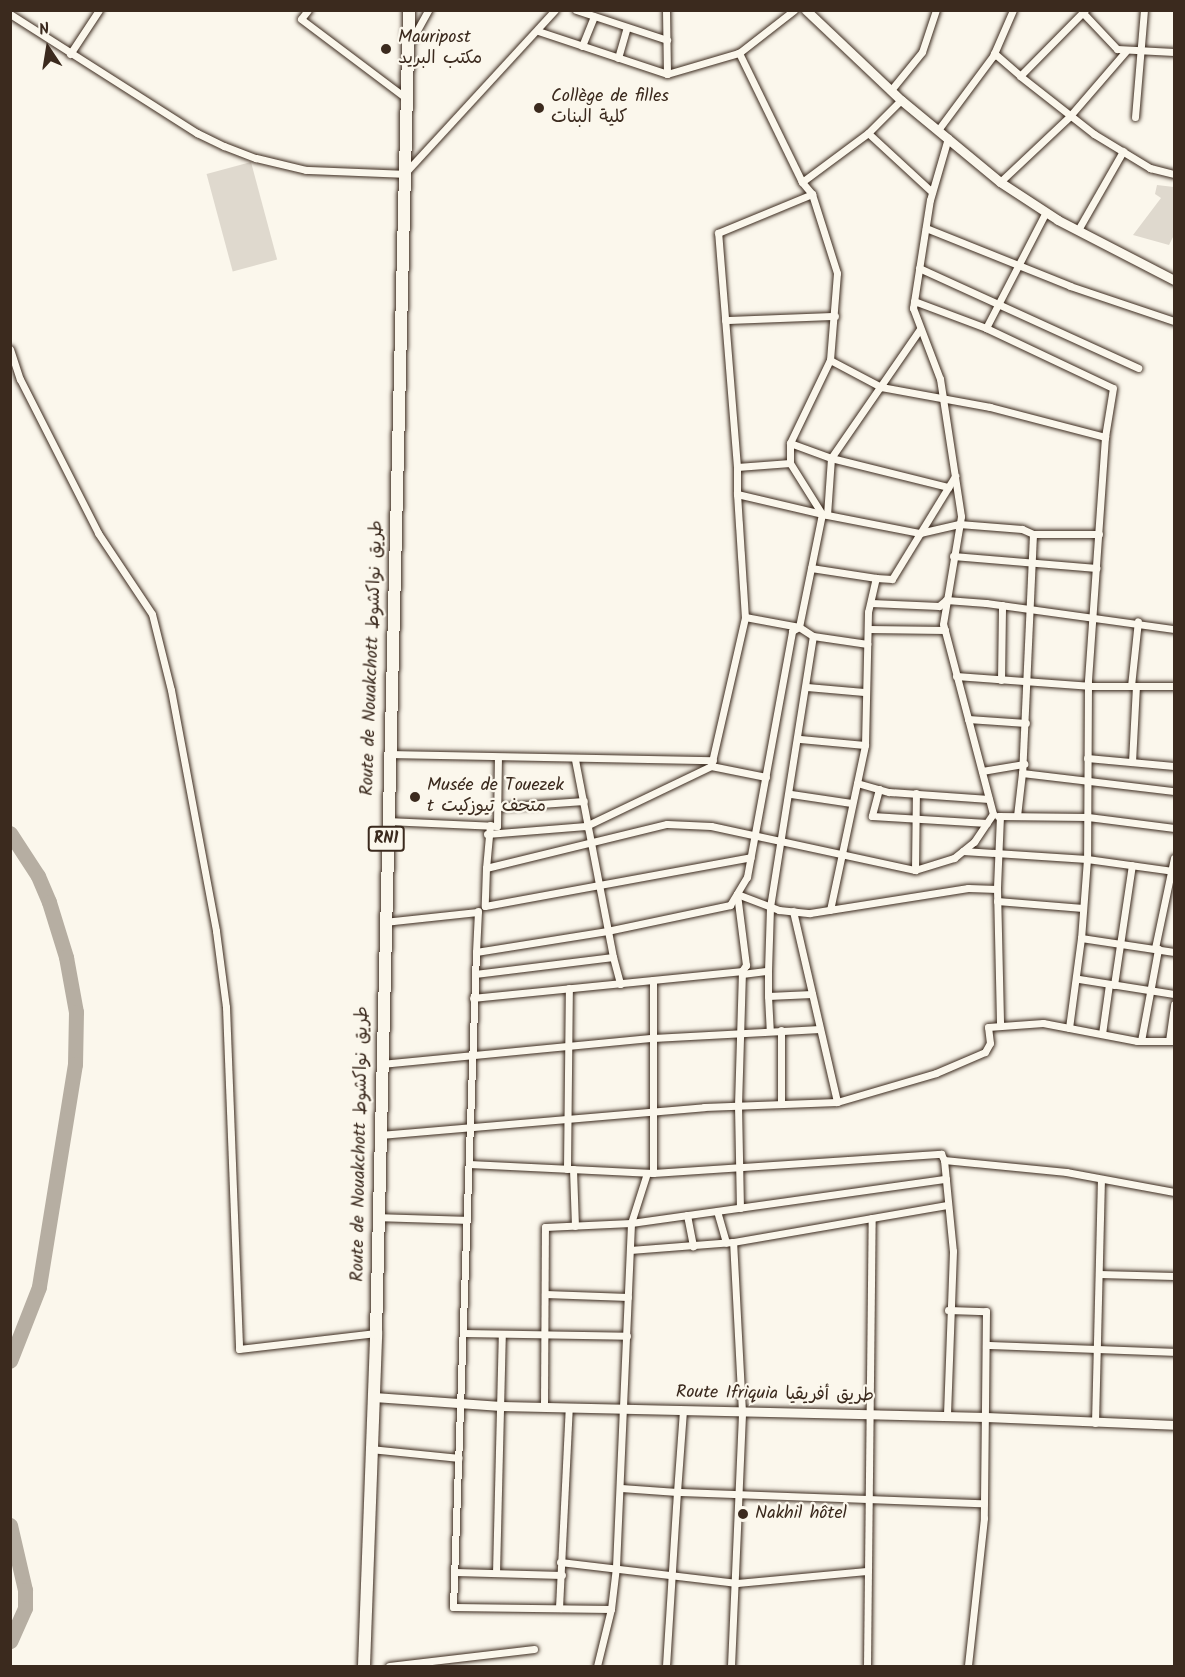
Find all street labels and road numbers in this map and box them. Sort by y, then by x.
street label: Route de Nouakchott طريق نواكشوط [357,520,389,796]
road number: RN1 [366,826,406,852]
street label: Route de Nouakchott طريق نواكشوط [348,1006,374,1282]
street label: Route Ifriquia طريق أفريقيا [676,1382,874,1408]

